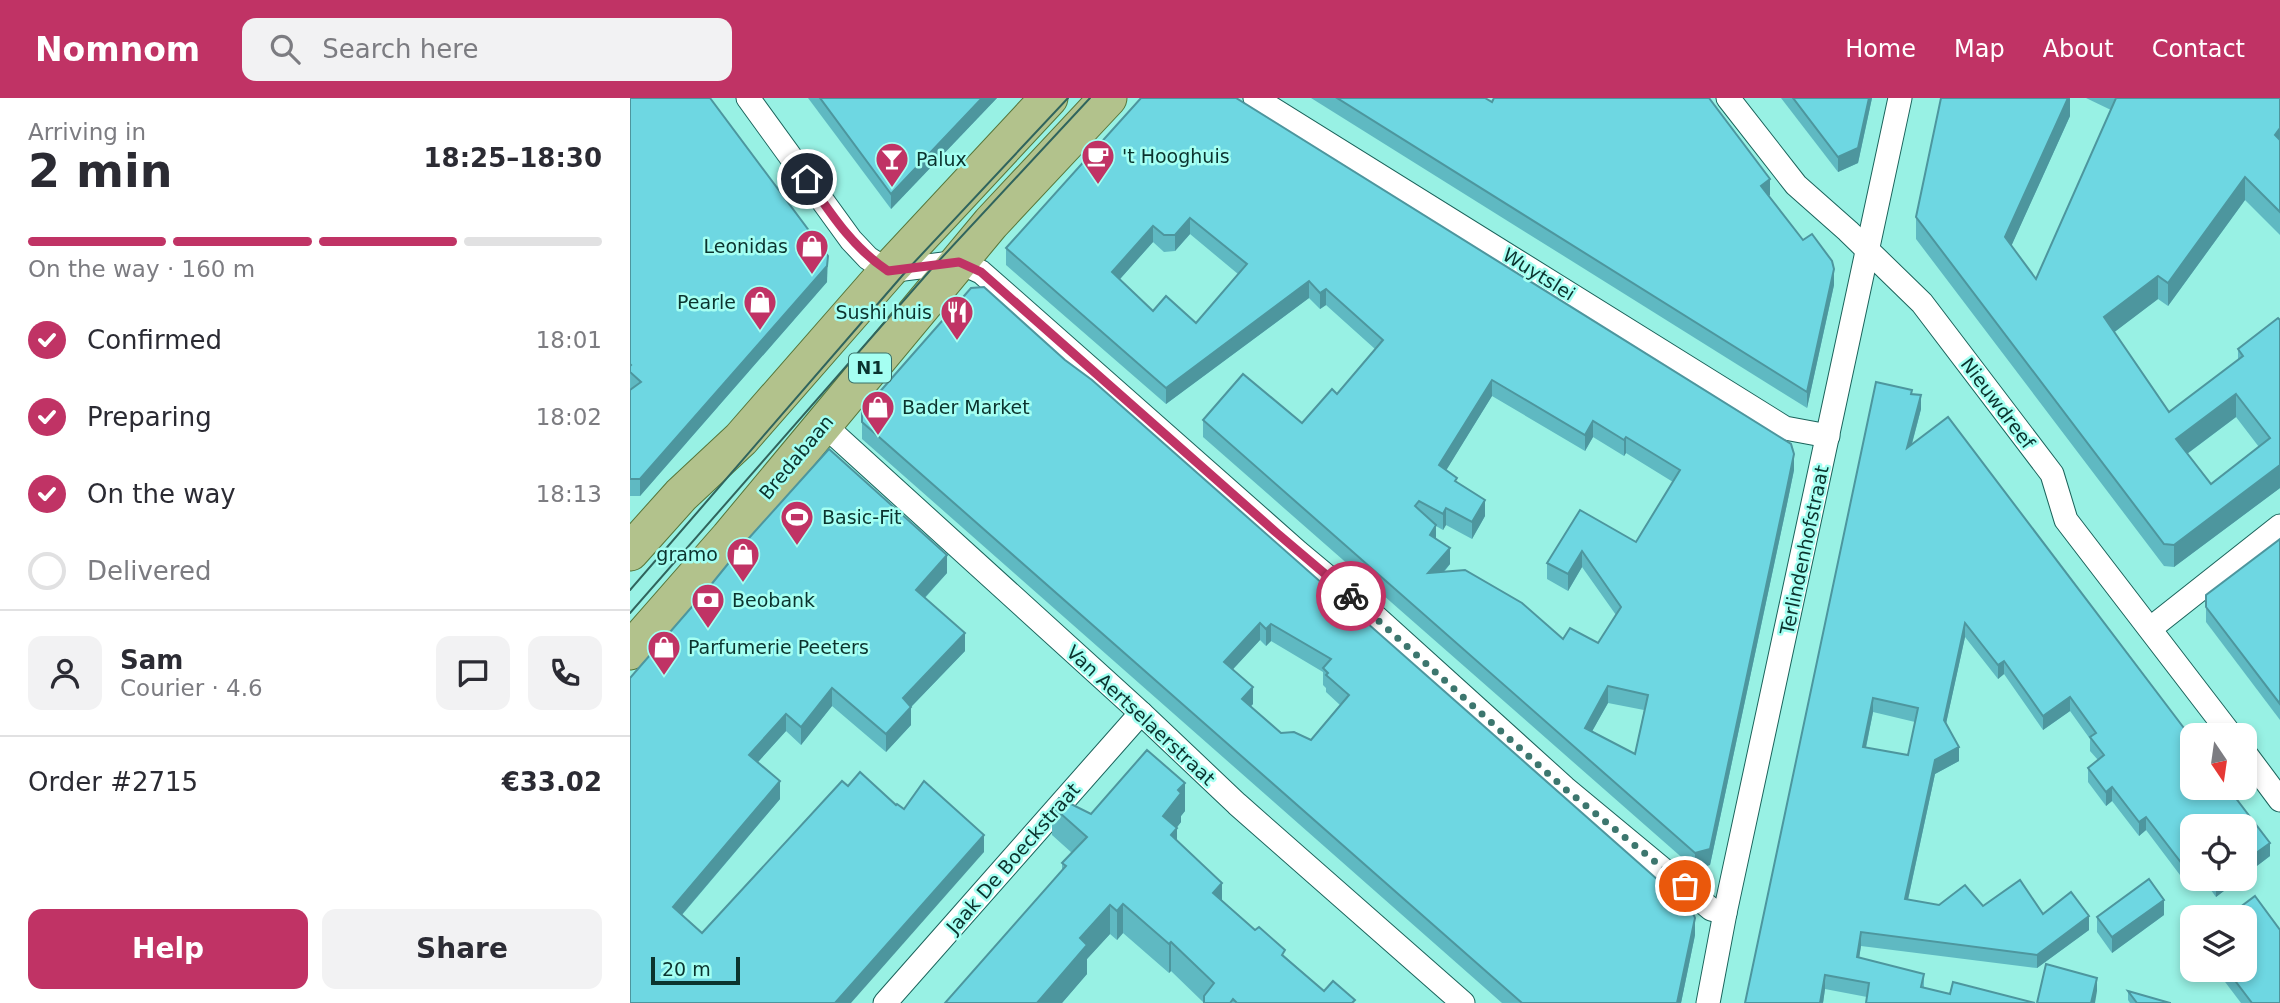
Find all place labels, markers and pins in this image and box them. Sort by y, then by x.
cafe icon: 't Hooghuis [1079,137,1117,186]
bar icon: Palux [873,140,911,189]
place label: 't Hooghuis [1122,145,1230,167]
place label: Palux [916,148,967,170]
pin [777,149,837,209]
shop icon: Leonidas [793,227,831,276]
place label: Leonidas [704,235,788,257]
shop icon: Pearle [741,283,779,332]
place label: Pearle [677,291,736,313]
restaurant icon: Sushi huis [938,293,976,342]
place label: Sushi huis [835,301,932,323]
shop icon: Bader Market [859,388,897,437]
place label: Bader Market [902,396,1030,418]
sports icon: Basic-Fit [778,498,816,547]
place label: Basic-Fit [822,506,901,528]
shop icon: gramo [724,535,762,584]
place label: gramo [656,543,718,565]
bank icon: Beobank [689,581,727,630]
place label: Beobank [732,589,815,611]
shop icon: Parfumerie Peeters [645,628,683,677]
place label: Parfumerie Peeters [688,636,869,658]
pin [1655,856,1715,916]

